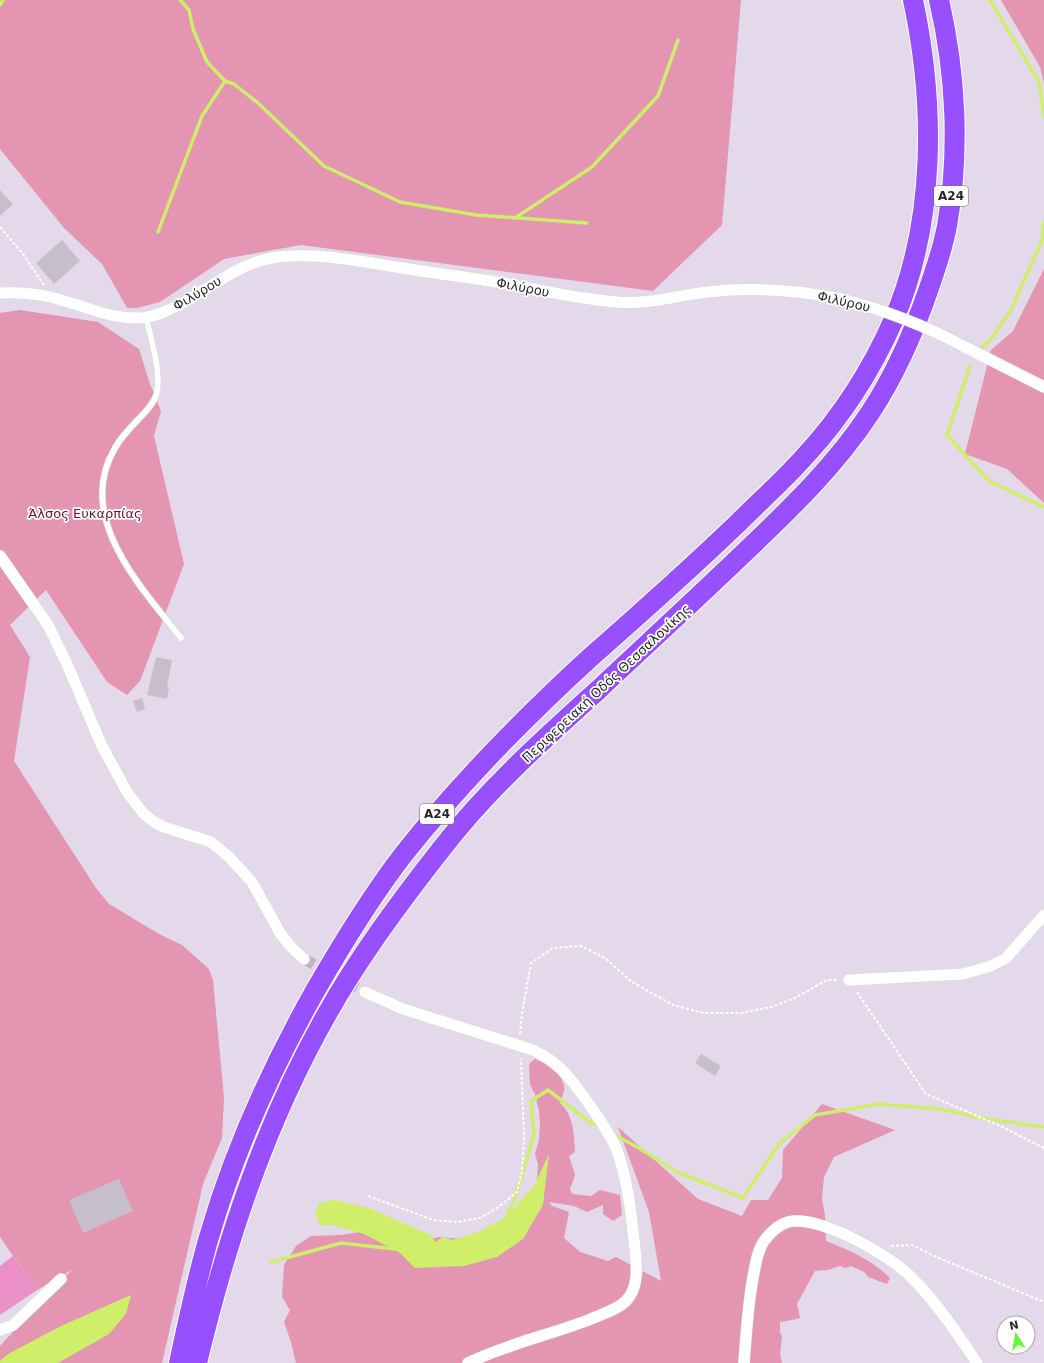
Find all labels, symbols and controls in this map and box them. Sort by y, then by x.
road number: Α24 [934,186,968,206]
street label: Φιλύρου [170,273,224,314]
street label: Φιλύρου [495,275,551,300]
street label: Φιλύρου [816,288,872,315]
park label: Άλσος Ευκαρπίας [28,506,142,521]
street label: Περιφερειακή Οδός Θεσσαλονίκης [519,601,694,765]
road number: Α24 [420,804,454,824]
north arrow [996,1315,1036,1355]
text: N [1008,1318,1020,1333]

